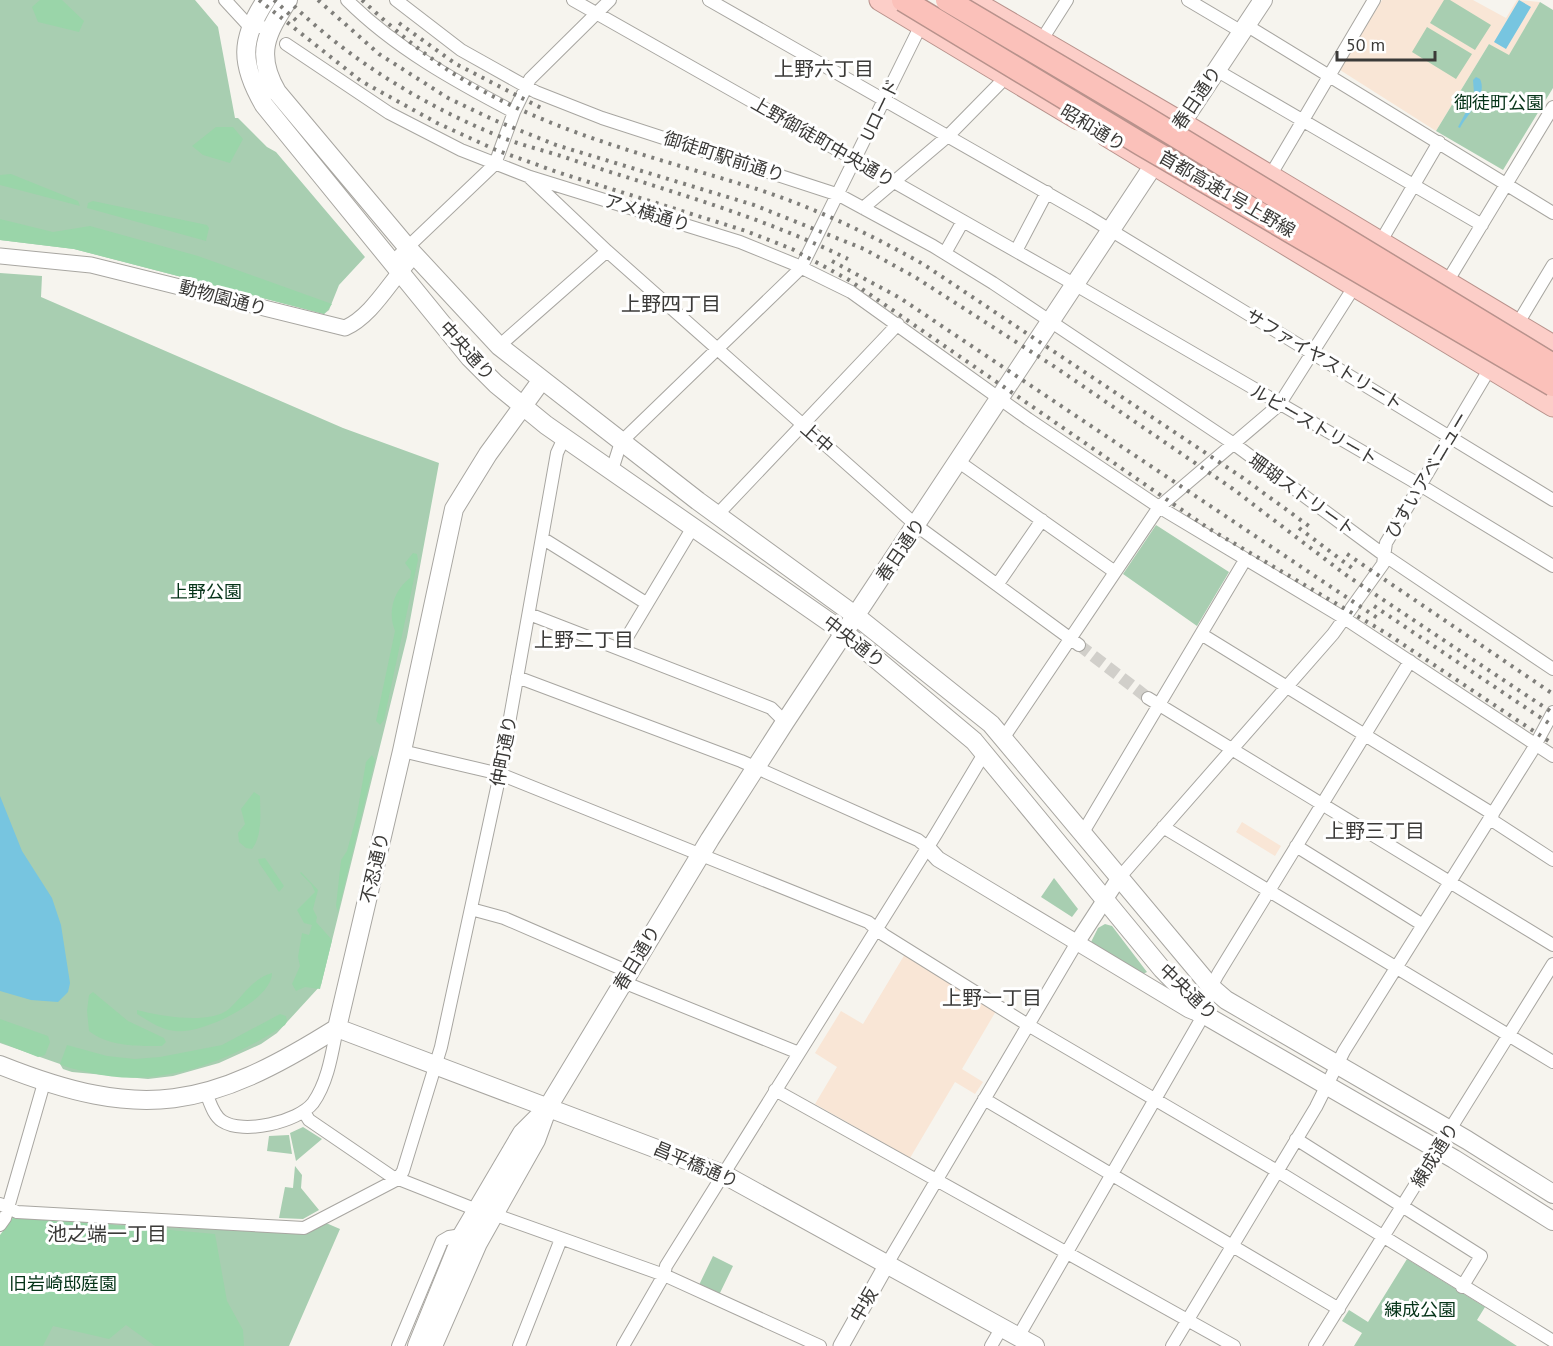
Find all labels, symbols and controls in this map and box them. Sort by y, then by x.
scale bar [1337,24,1434,62]
text: 50 m [1346,33,1385,56]
district label: 上野六丁目 [774,56,874,82]
street label: 春日通り [1167,61,1226,134]
street label: Uロード [855,75,904,144]
street label: 上野御徒町中央通り [747,91,899,192]
park label: 御徒町公園 [1454,91,1544,114]
street label: 昭和通り [1056,99,1130,156]
street label: 御徒町駅前通り [661,126,788,187]
street label: 首都高速1号上野線 [1155,145,1300,242]
street label: アメ横通り [601,188,693,237]
street label: 動物園通り [177,275,270,320]
district label: 上野四丁目 [621,291,721,317]
street label: サファイヤストリート [1241,303,1407,416]
street label: 中央通り [435,316,500,385]
street label: ルビーストリート [1247,379,1382,470]
street label: ひすいアベニュー [1380,407,1473,542]
street label: 上中 [796,417,838,458]
street label: 珊瑚ストリート [1245,448,1360,541]
street label: 春日通り [871,513,930,586]
park label: 上野公園 [170,580,242,603]
street label: 中央通り [819,610,890,673]
district label: 上野二丁目 [534,627,634,653]
street label: 仲町通り [485,713,522,788]
district label: 上野三丁目 [1325,818,1425,844]
street label: 不忍通り [355,830,394,906]
street label: 春日通り [608,921,665,995]
street label: 中央通り [1154,958,1222,1025]
district label: 上野一丁目 [942,985,1042,1011]
street label: 練成通り [1406,1118,1463,1191]
street label: 昌平橋通り [650,1136,742,1193]
district label: 池之端一丁目 [47,1221,167,1247]
park label: 旧岩崎邸庭園 [9,1272,117,1295]
street label: 中坂 [845,1283,883,1326]
park label: 練成公園 [1384,1298,1456,1321]

